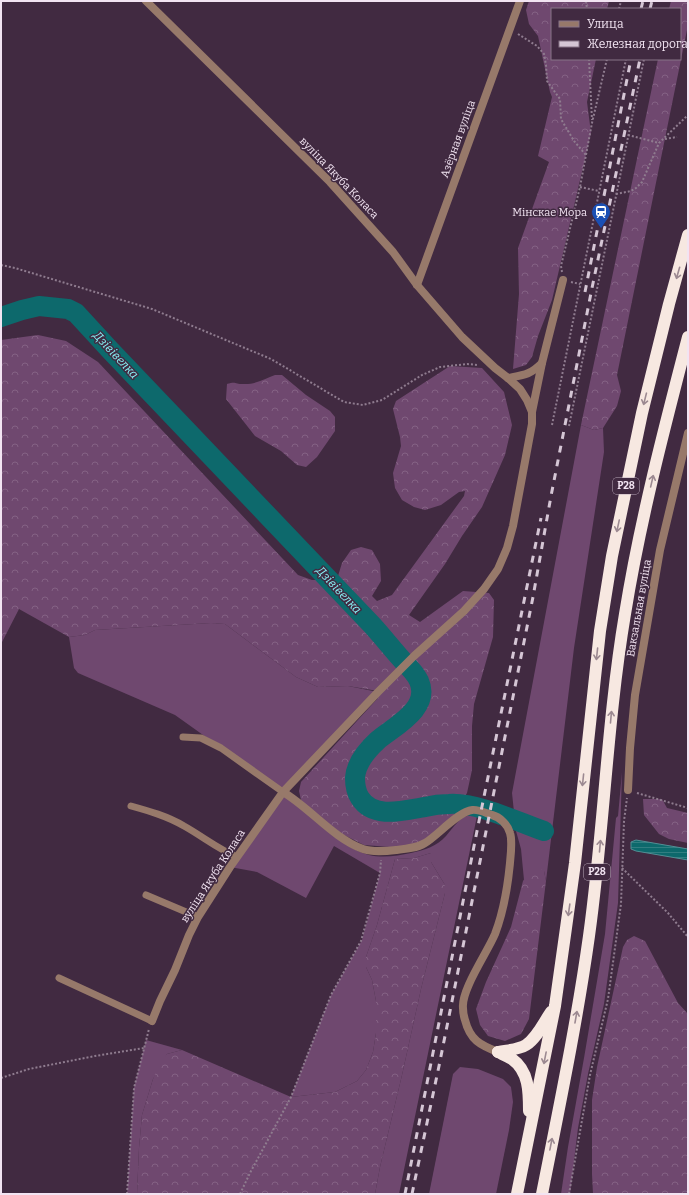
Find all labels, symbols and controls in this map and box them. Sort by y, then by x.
legend [551,8,681,60]
text: Улица [587,17,624,31]
text: Железная дорога [587,37,688,51]
street label: Азёрная вуліца [438,98,478,180]
street label: вуліца Якуба Коласа [297,135,381,221]
station icon: Мінскае Мора [590,201,612,229]
place label: Мінскае Мора [512,206,587,219]
one-way arrow [673,266,681,279]
water label: Дзівівелка [90,328,141,382]
one-way arrow [641,392,649,405]
one-way arrow [648,475,656,488]
road number: Р28 [613,478,639,494]
one-way arrow [613,519,621,532]
street label: Вакзальная вуліца [624,558,654,658]
water label: Дзівівелка [313,563,364,617]
one-way arrow [593,647,601,660]
one-way arrow [608,711,615,724]
one-way arrow [579,773,587,786]
street label: вуліца Якуба Коласа [178,827,248,925]
one-way arrow [596,840,603,853]
road number: Р28 [584,864,610,880]
one-way arrow [565,903,572,916]
one-way arrow [572,1011,580,1024]
one-way arrow [540,1051,548,1064]
one-way arrow [548,1138,556,1151]

